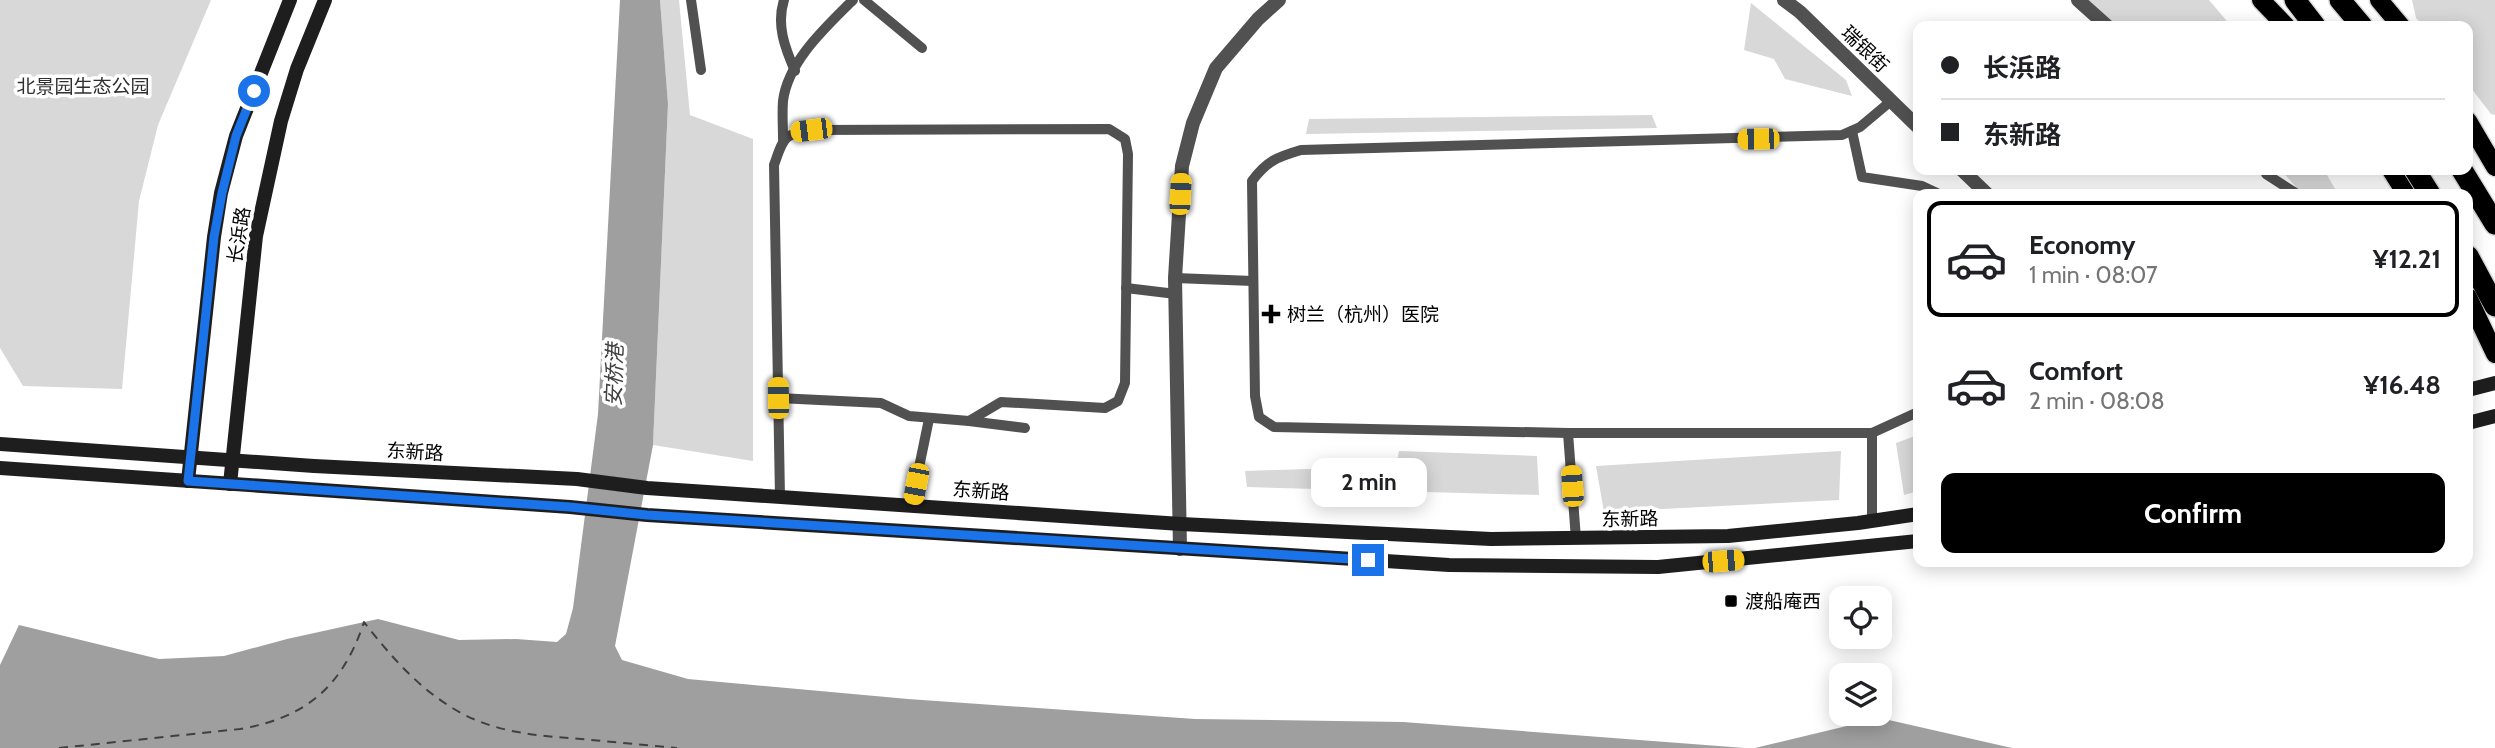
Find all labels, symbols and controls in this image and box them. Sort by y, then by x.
street label: 瑞银街 [1837,21,1893,77]
text: 长浜路 [1983,52,2061,84]
park label: 北景园生态公园 [16,75,150,98]
route start [238,75,270,107]
car [789,117,834,143]
text: 东新路 [1983,119,2061,151]
car [1737,128,1780,150]
car [1169,172,1192,216]
street label: 长浜路 [223,205,255,265]
icon: car [1945,228,2008,291]
text: Economy [2029,229,2135,261]
text: ¥12.21 [2373,243,2441,275]
text: 1 min · 08:07 [2029,261,2158,289]
place label: 树兰（杭州）医院 [1287,303,1439,326]
marker: 树兰（杭州）医院 [1261,304,1281,324]
water label: 安桥港 [600,340,628,407]
icon: car [1945,354,2008,417]
text: Comfort [2029,355,2123,387]
text: ¥16.48 [2363,369,2441,401]
car [768,377,789,419]
text: 2 min · 08:08 [2029,387,2165,415]
street label: 东新路 [386,439,444,465]
callout: 2 min [1310,458,1426,508]
car [902,461,931,507]
car [1561,464,1584,508]
text: 2 min [1341,468,1397,496]
button: Confirm [1941,473,2445,553]
street label: 东新路 [952,478,1010,504]
street label: 东新路 [1601,507,1659,531]
route end [1352,544,1384,576]
car [1702,549,1745,573]
map controls [1829,586,1892,726]
button: locate [1829,586,1892,649]
place label: 渡船庵西 [1745,590,1821,613]
marker: 渡船庵西 [1723,593,1739,609]
button: layers [1829,663,1892,726]

